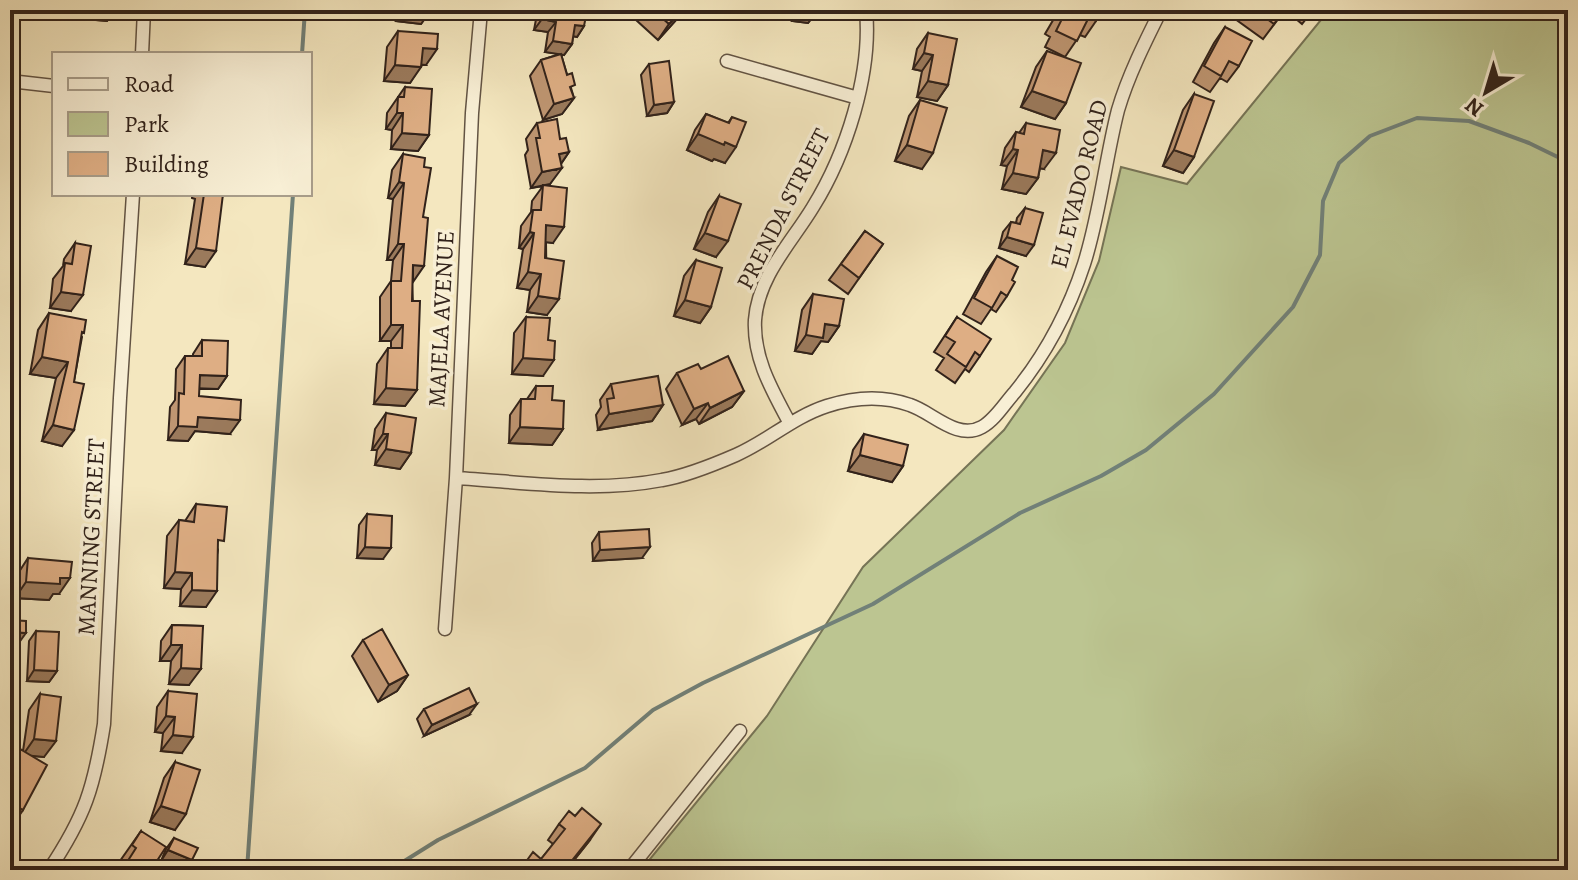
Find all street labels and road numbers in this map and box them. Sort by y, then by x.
street label: EL EVADO ROAD [1043,96,1115,272]
street label: PRENDA STREET [729,123,837,295]
street label: MAJELA AVENUE [420,230,462,408]
street label: MANNING STREET [70,438,112,636]

